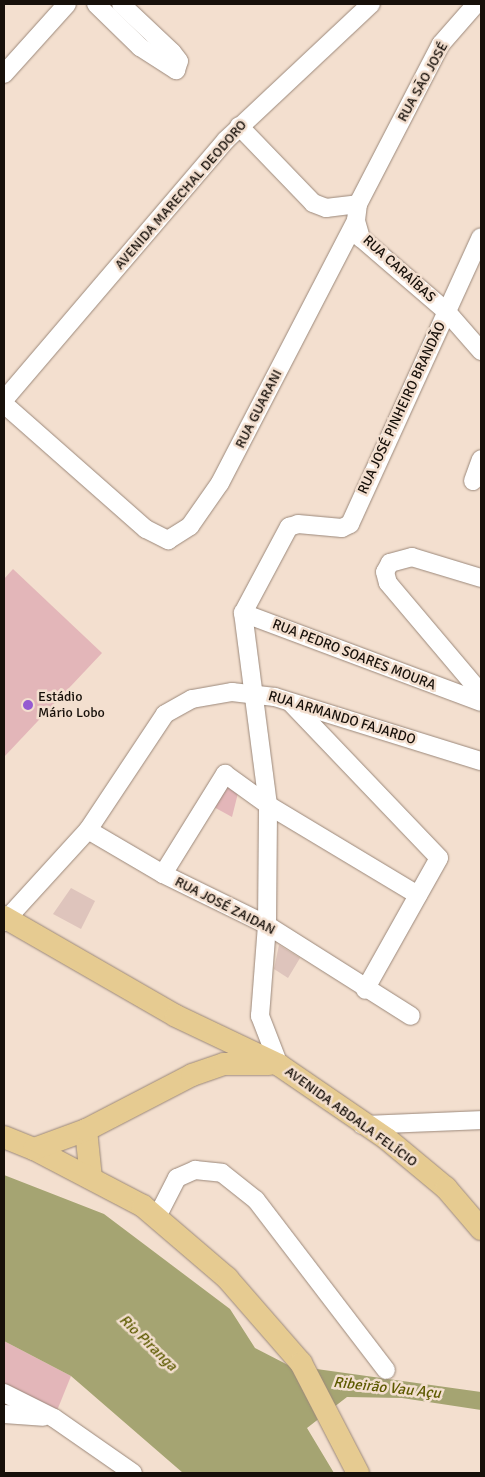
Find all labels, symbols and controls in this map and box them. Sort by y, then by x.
street label: RUA SÃO JOSÉ [394,39,452,125]
street label: AVENIDA MARECHAL DEODORO [111,117,251,273]
street label: RUA CARAÍBAS [359,232,439,306]
street label: RUA JOSÉ PINHEIRO BRANDÃO [355,319,449,497]
street label: RUA GUARANI [232,367,286,451]
street label: RUA PEDRO SOARES MOURA [270,616,438,694]
street label: RUA ARMANDO FAJARDO [266,688,418,748]
place label: Estádio Mário Lobo [38,689,105,722]
marker: Estádio Mário Lobo [22,699,34,711]
street label: RUA JOSÉ ZAIDAN [172,873,278,939]
street label: AVENIDA ABDALA FELÍCIO [282,1063,420,1171]
water label: Rio Piranga [115,1311,181,1375]
water label: Ribeirão Vau Açu [332,1373,442,1403]

